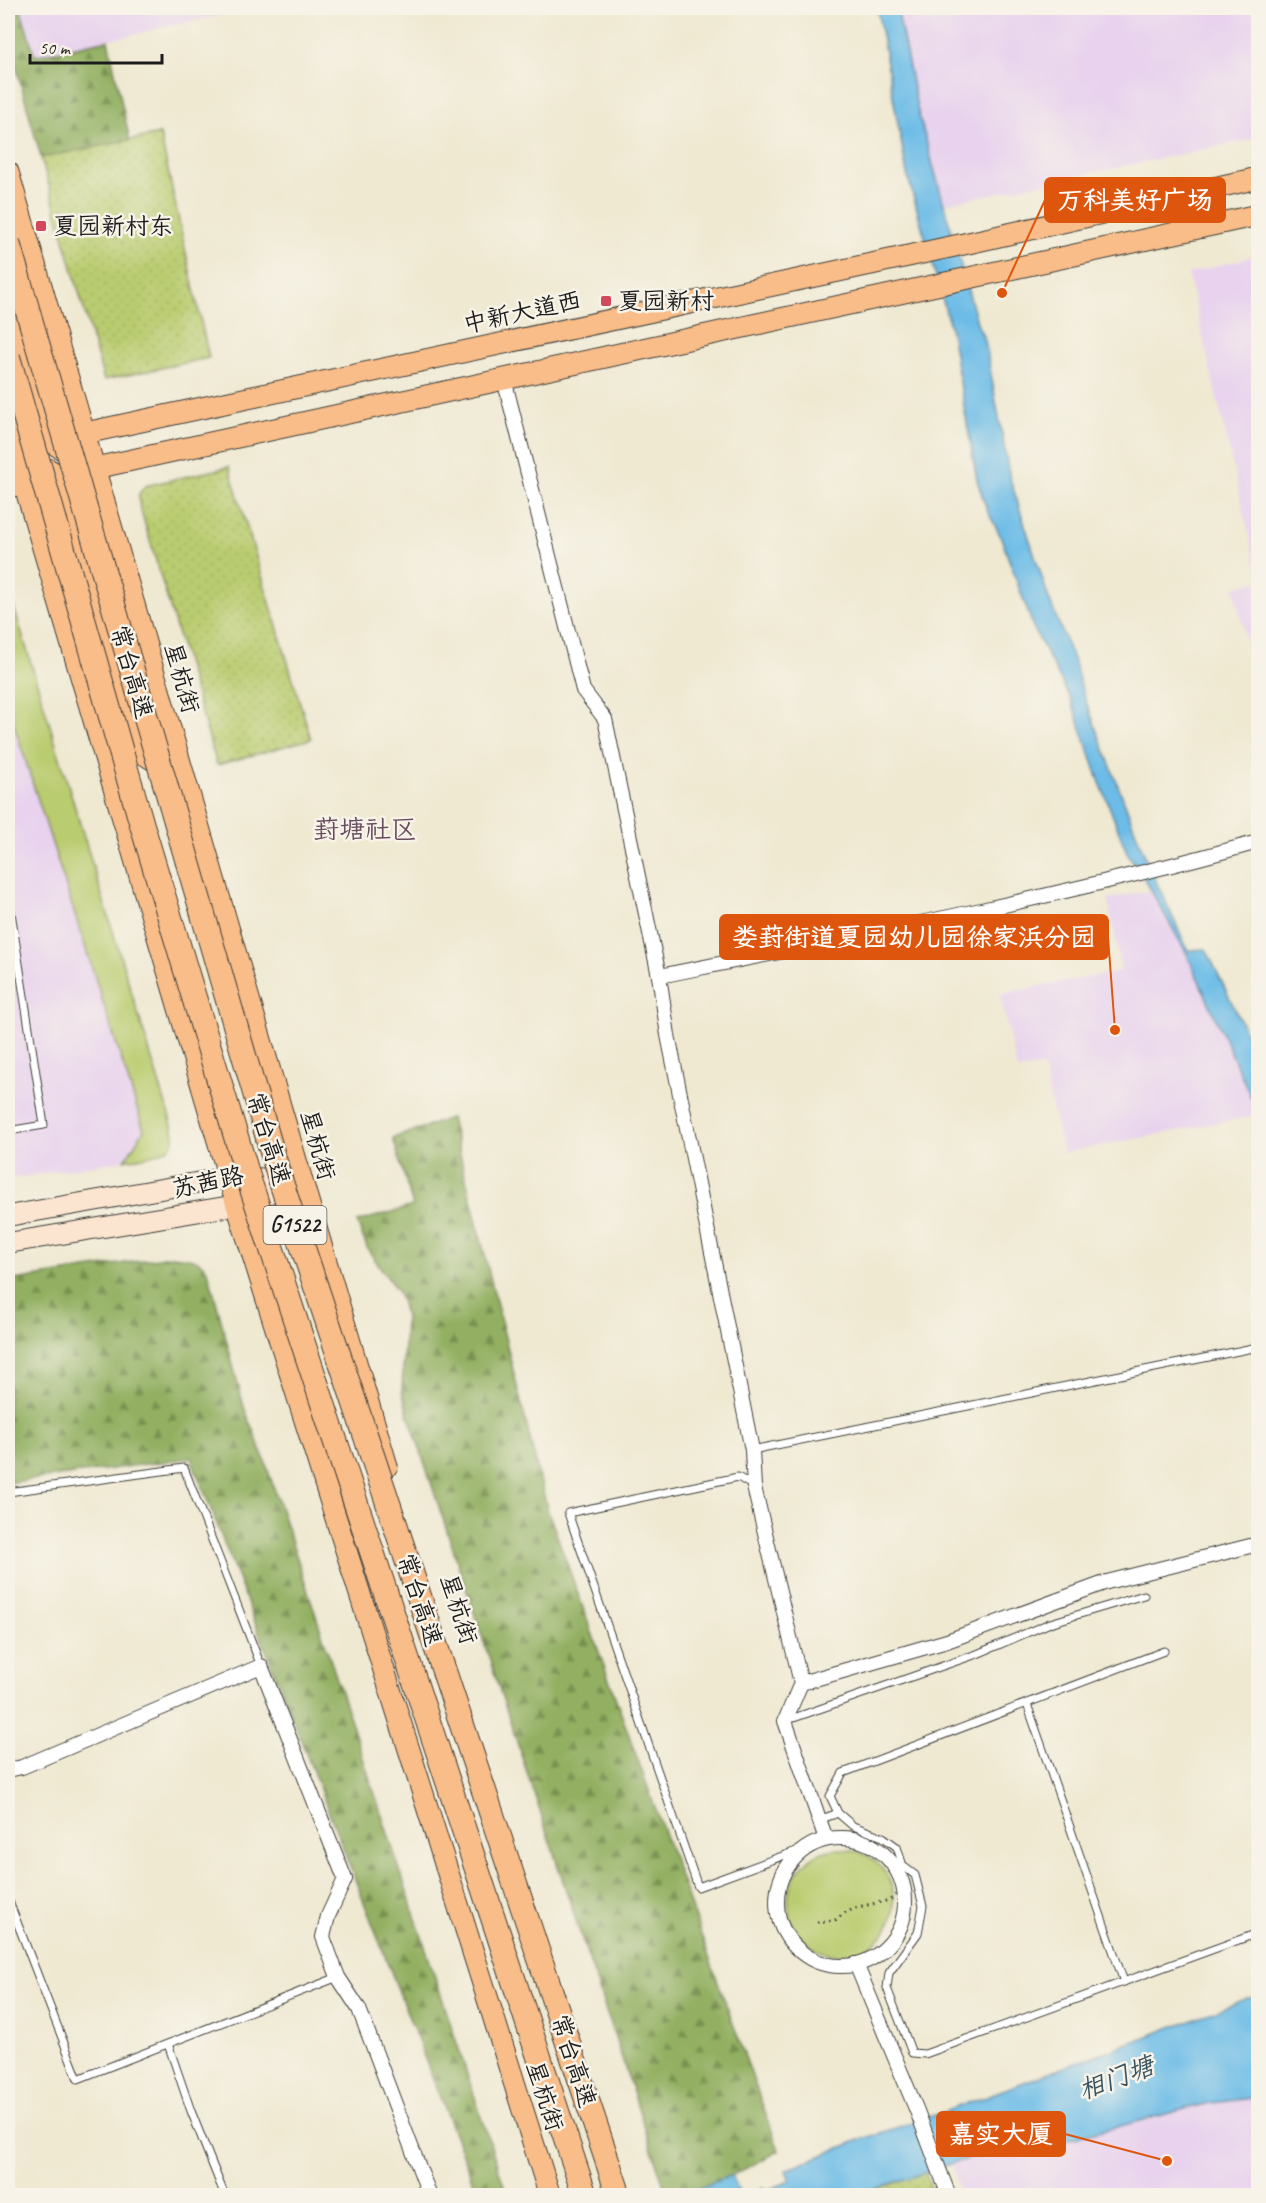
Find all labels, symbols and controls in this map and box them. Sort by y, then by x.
scale bar [30,27,162,65]
text: 50 m [39,37,72,59]
callout: 万科美好广场 [1045,178,1225,222]
text: 万科美好广场 [1057,184,1213,217]
place label: 夏园新村东 [53,211,173,241]
marker: 夏园新村东 [34,219,48,233]
street label: 中新大道西 [460,285,584,339]
place label: 夏园新村 [618,286,714,316]
marker: 夏园新村 [599,294,613,308]
street label: 常台高速 [104,622,160,722]
street label: 星杭街 [158,639,206,717]
district label: 葑塘社区 [313,813,417,846]
callout: 娄葑街道夏园幼儿园徐家浜分园 [720,915,1108,959]
text: 娄葑街道夏园幼儿园徐家浜分园 [732,921,1096,954]
street label: 常台高速 [241,1089,297,1189]
street label: 星杭街 [294,1106,342,1184]
street label: 苏茜路 [170,1160,246,1204]
road number: G1522 [264,1206,326,1244]
street label: 常台高速 [391,1550,449,1650]
street label: 星杭街 [434,1570,484,1648]
street label: 常台高速 [545,2011,603,2111]
water label: 相门塘 [1074,2048,1161,2107]
street label: 星杭街 [520,2057,570,2135]
callout: 嘉实大厦 [937,2112,1065,2156]
text: 嘉实大厦 [949,2118,1053,2151]

